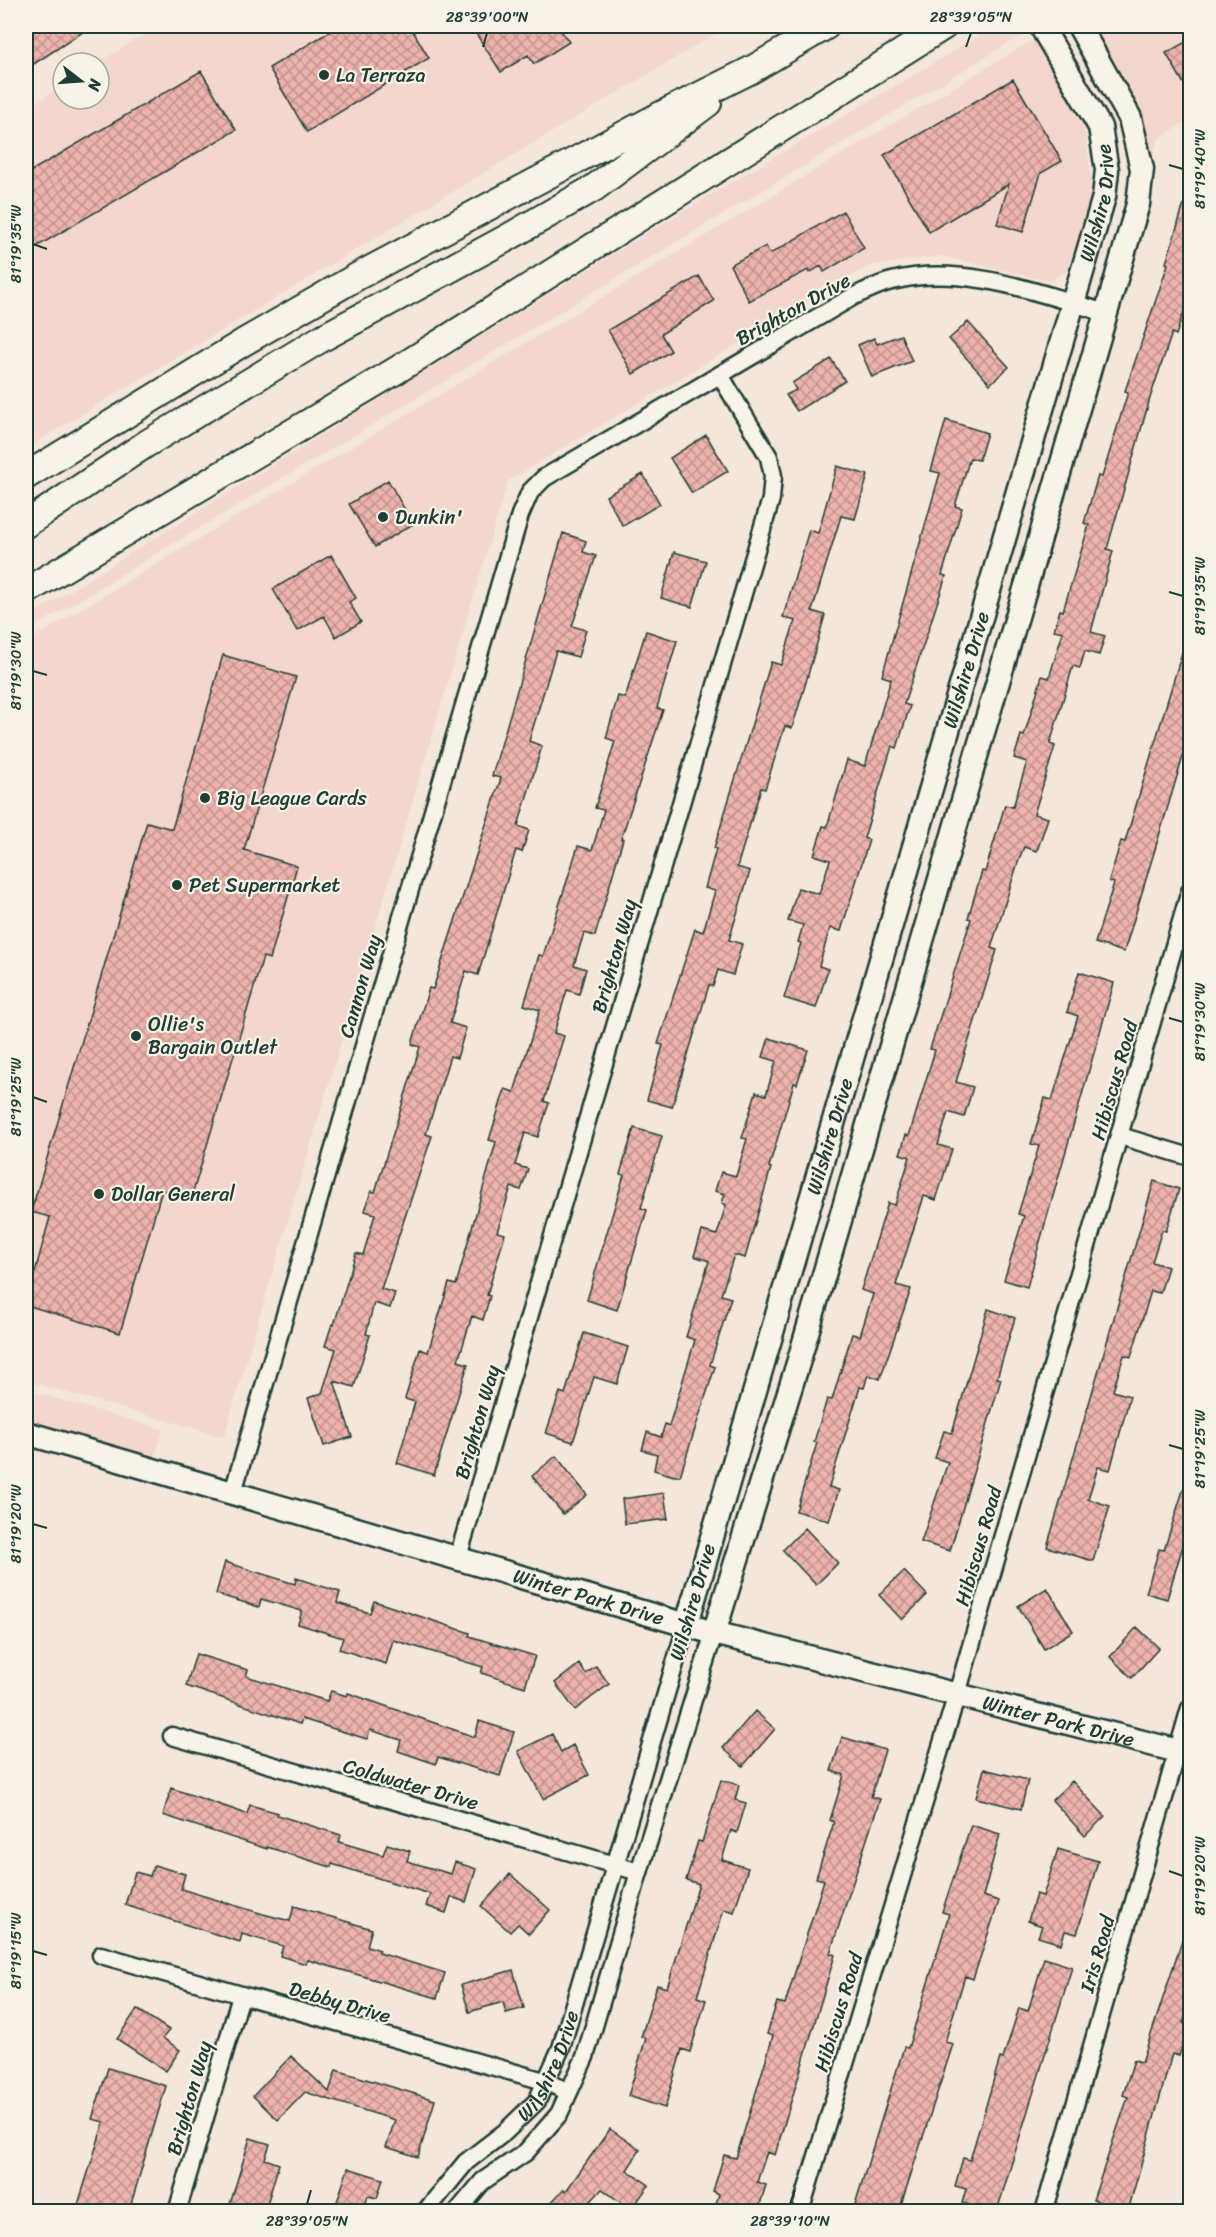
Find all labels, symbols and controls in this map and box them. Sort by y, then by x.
text: 28°39'00"N [446,4,529,30]
text: 28°39'05"N [930,4,1013,30]
north arrow [51,51,111,111]
place label: La Terraza [336,58,426,93]
marker: La Terraza [317,68,331,82]
text: N [79,75,111,96]
text: 81°19'40"W [1187,129,1213,209]
street label: Wilshire Drive [1069,141,1125,266]
text: 81°19'35"W [3,204,29,283]
street label: Brighton Drive [729,263,857,356]
place label: Dunkin' [395,500,463,535]
marker: Dunkin' [376,510,390,524]
text: 81°19'35"W [1187,556,1213,635]
street label: Wilshire Drive [933,607,1000,733]
text: 81°19'30"W [3,631,29,710]
place label: Big League Cards [217,781,368,816]
marker: Big League Cards [198,791,212,805]
place label: Pet Supermarket [189,868,341,903]
marker: Pet Supermarket [170,878,184,892]
street label: Brighton Way [581,894,648,1017]
street label: Cannon Way [329,930,392,1042]
text: 81°19'30"W [1187,982,1213,1061]
place label: Ollie's Bargain Outlet [148,1007,278,1065]
street label: Hibiscus Road [1081,1015,1149,1144]
marker: Ollie's Bargain Outlet [129,1029,143,1043]
text: 81°19'25"W [3,1057,29,1136]
street label: Wilshire Drive [796,1074,863,1199]
place label: Dollar General [111,1177,235,1212]
marker: Dollar General [92,1187,106,1201]
street label: Brighton Way [444,1360,511,1483]
text: 81°19'25"W [1187,1409,1213,1488]
street label: Hibiscus Road [945,1481,1013,1610]
text: 81°19'20"W [3,1484,29,1564]
street label: Wilshire Drive [659,1540,726,1665]
street label: Winter Park Drive [509,1559,668,1636]
street label: Winter Park Drive [979,1685,1138,1757]
street label: Coldwater Drive [339,1748,483,1821]
text: 81°19'20"W [1187,1836,1213,1916]
street label: Iris Road [1070,1910,1126,1998]
text: 81°19'15"W [3,1912,29,1989]
street label: Hibiscus Road [804,1947,874,2076]
street label: Debby Drive [285,1971,395,2034]
street label: Wilshire Drive [508,2006,589,2130]
street label: Brighton Way [156,2036,223,2159]
text: 28°39'05"N [266,2208,349,2234]
text: 28°39'10"N [750,2208,830,2234]

